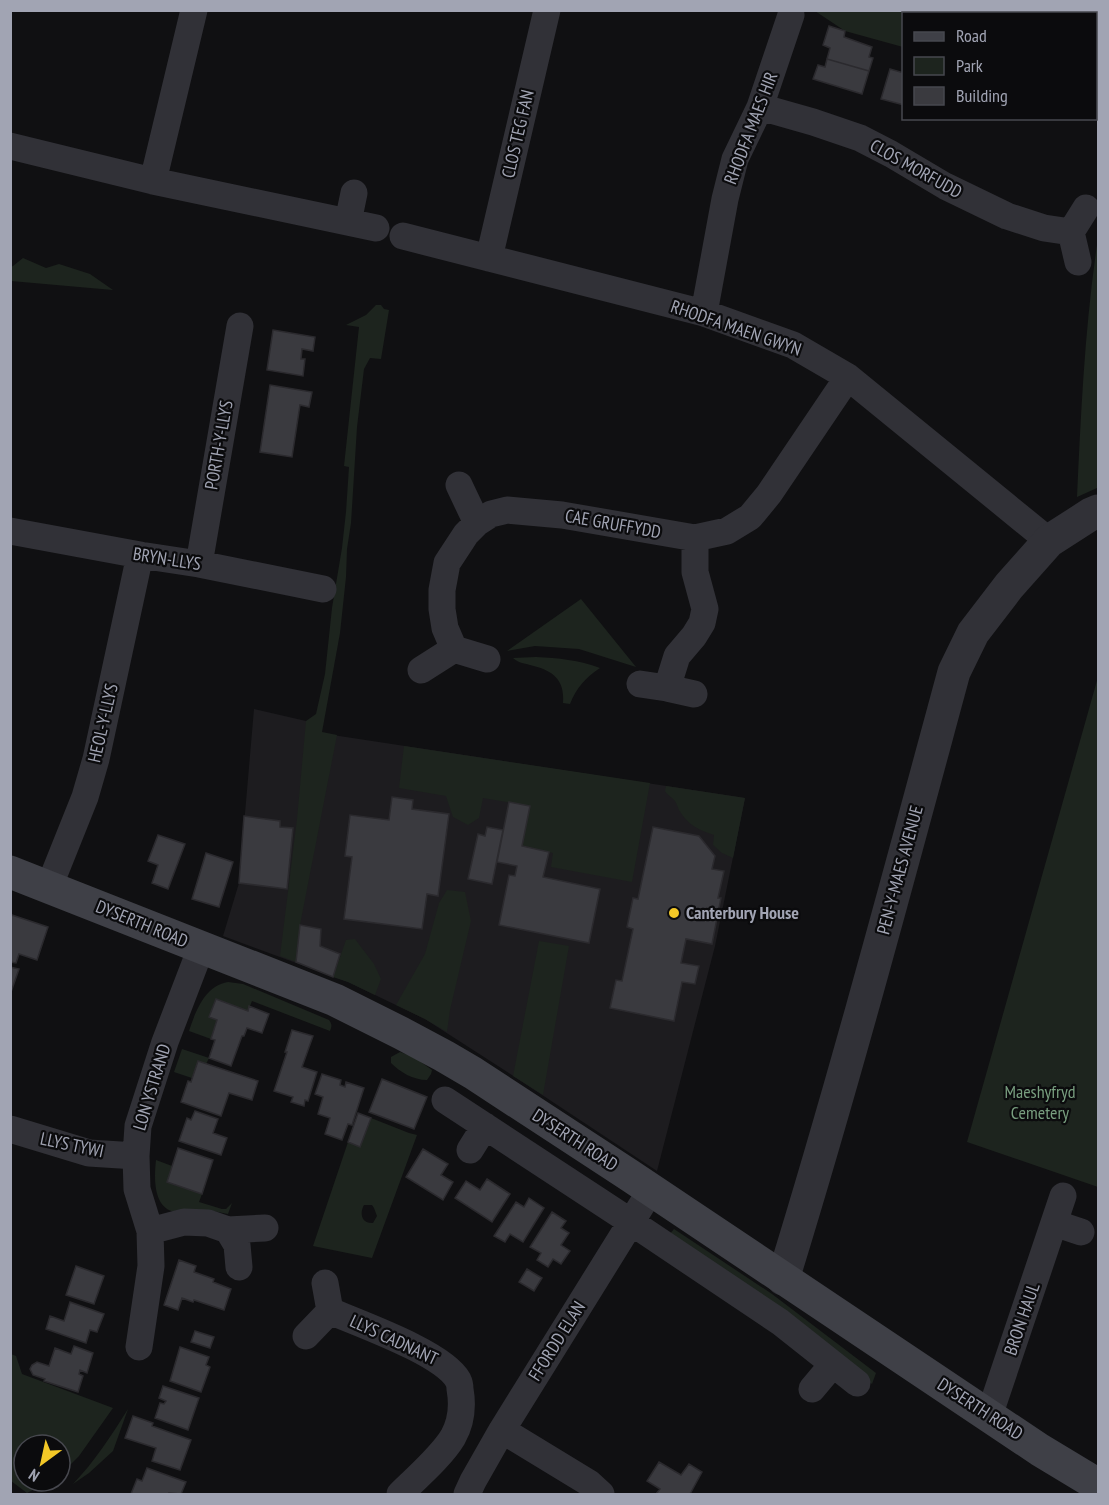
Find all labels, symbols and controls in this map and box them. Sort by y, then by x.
legend [902,12,1097,120]
text: Road [956,24,987,47]
text: Park [956,54,983,77]
street label: RHODFA MAES HIR [719,68,783,187]
text: Building [956,84,1008,107]
street label: CLOS TEG FAN [496,88,539,180]
street label: CLOS MORFUDD [866,134,966,203]
street label: RHODFA MAEN GWYN [668,294,804,361]
street label: PORTH-Y-LLYS [199,398,238,491]
street label: CAE GRUFFYDD [563,504,663,543]
street label: BRYN-LLYS [131,542,203,575]
street label: HEOL-Y-LLYS [82,681,123,765]
street label: PEN-Y-MAES AVENUE [871,803,928,937]
street label: DYSERTH ROAD [93,895,192,952]
place label: Canterbury House [686,901,799,924]
marker: Canterbury House [667,906,681,920]
street label: LON YSTRAND [127,1041,176,1133]
park label: Maeshyfryd Cemetery [1005,1080,1076,1124]
street label: DYSERTH ROAD [528,1103,622,1176]
street label: LLYS TYWI [38,1127,106,1162]
street label: BRON HAUL [998,1279,1045,1358]
street label: FFORDD ELAN [523,1297,590,1385]
street label: LLYS CADNANT [346,1309,442,1370]
street label: DYSERTH ROAD [933,1372,1027,1445]
north arrow [12,1433,72,1493]
text: N [25,1465,43,1486]

